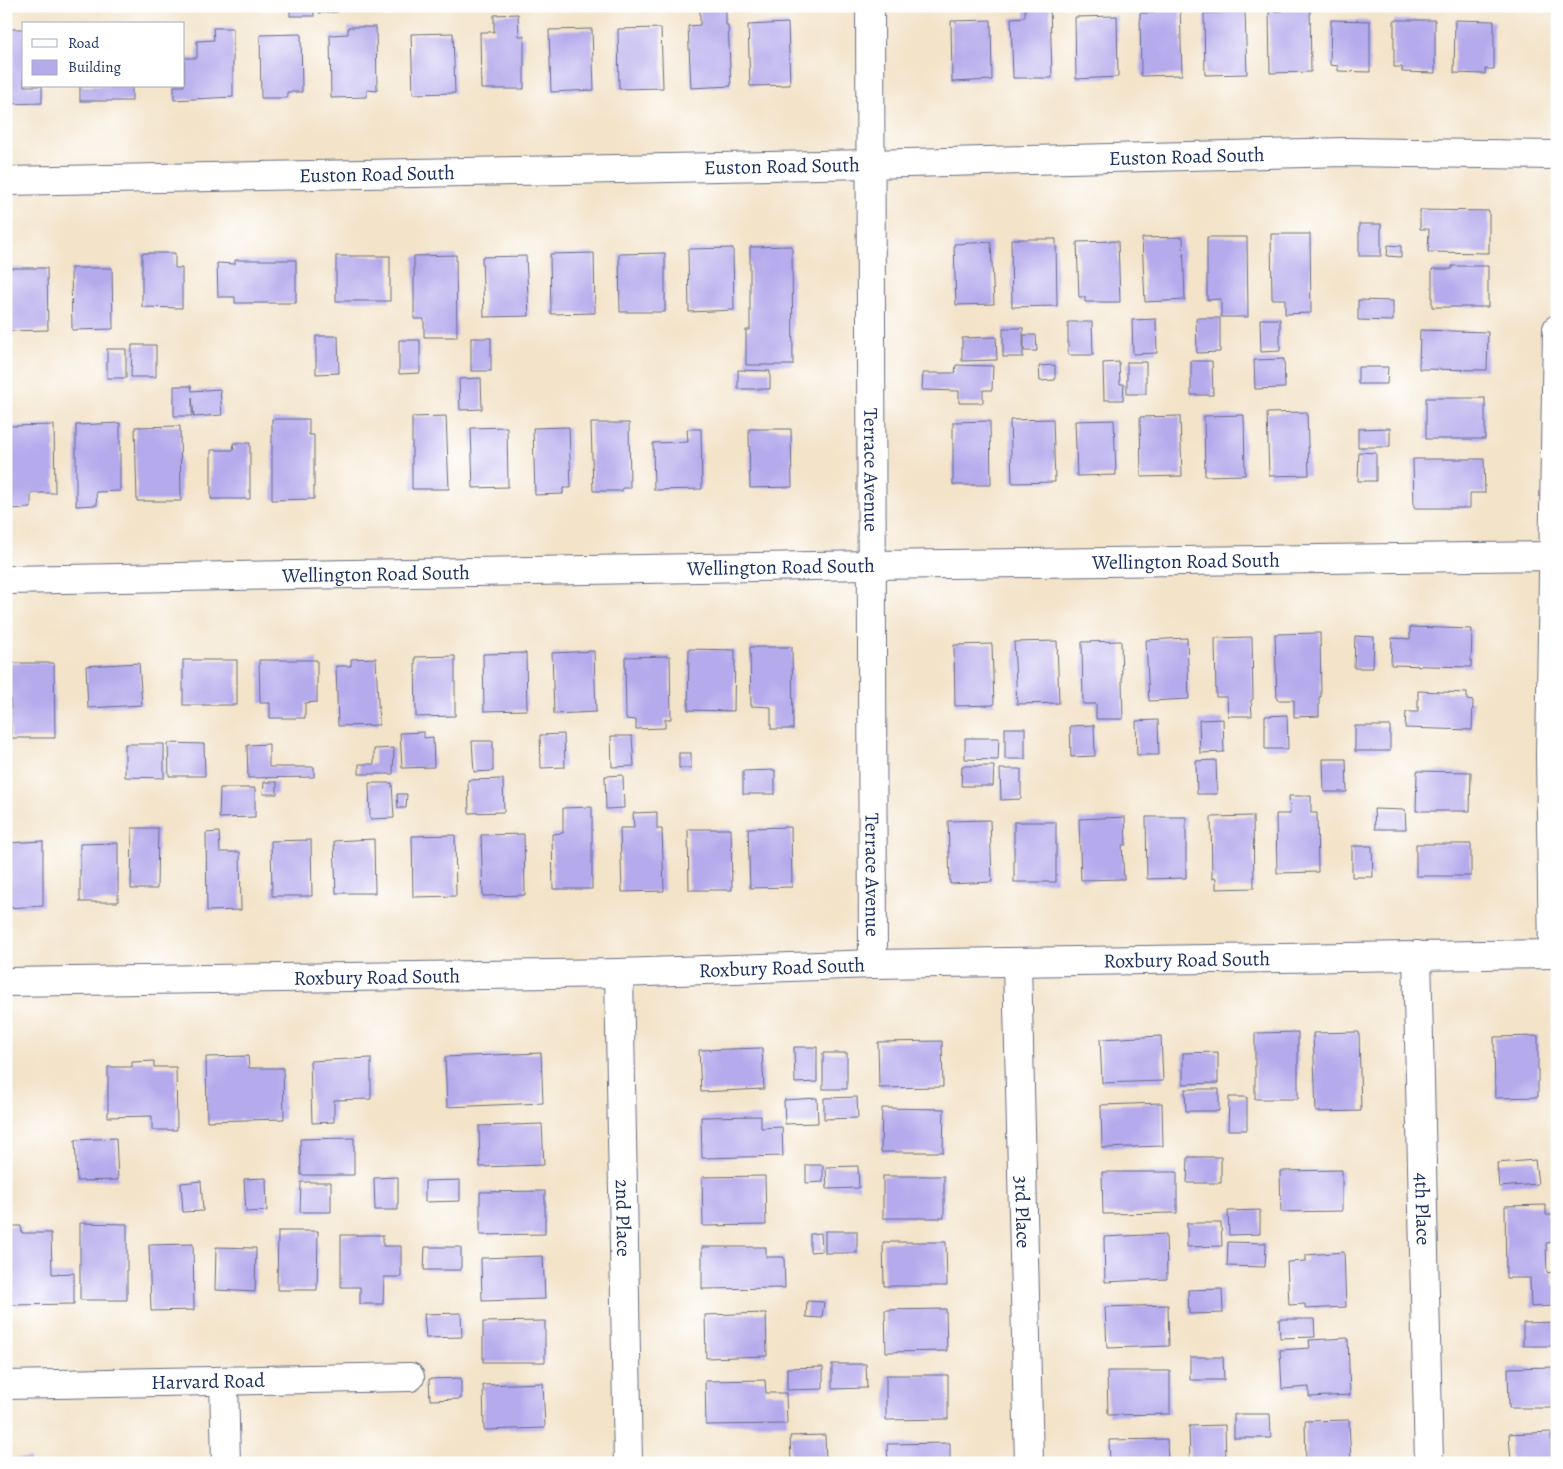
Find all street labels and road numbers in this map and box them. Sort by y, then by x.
street label: Euston Road South [1109,141,1265,171]
street label: Euston Road South [704,151,860,181]
street label: Euston Road South [299,159,455,189]
street label: Terrace Avenue [858,408,885,532]
street label: Wellington Road South [1091,546,1280,576]
street label: Wellington Road South [686,551,875,582]
street label: Wellington Road South [281,558,470,589]
street label: Terrace Avenue [859,813,886,937]
street label: Roxbury Road South [1103,945,1270,974]
street label: Roxbury Road South [698,951,866,984]
street label: Roxbury Road South [294,962,461,991]
street label: 4th Place [1409,1172,1437,1246]
street label: 3rd Place [1009,1175,1037,1249]
street label: 2nd Place [609,1179,638,1257]
street label: Harvard Road [151,1366,265,1396]

